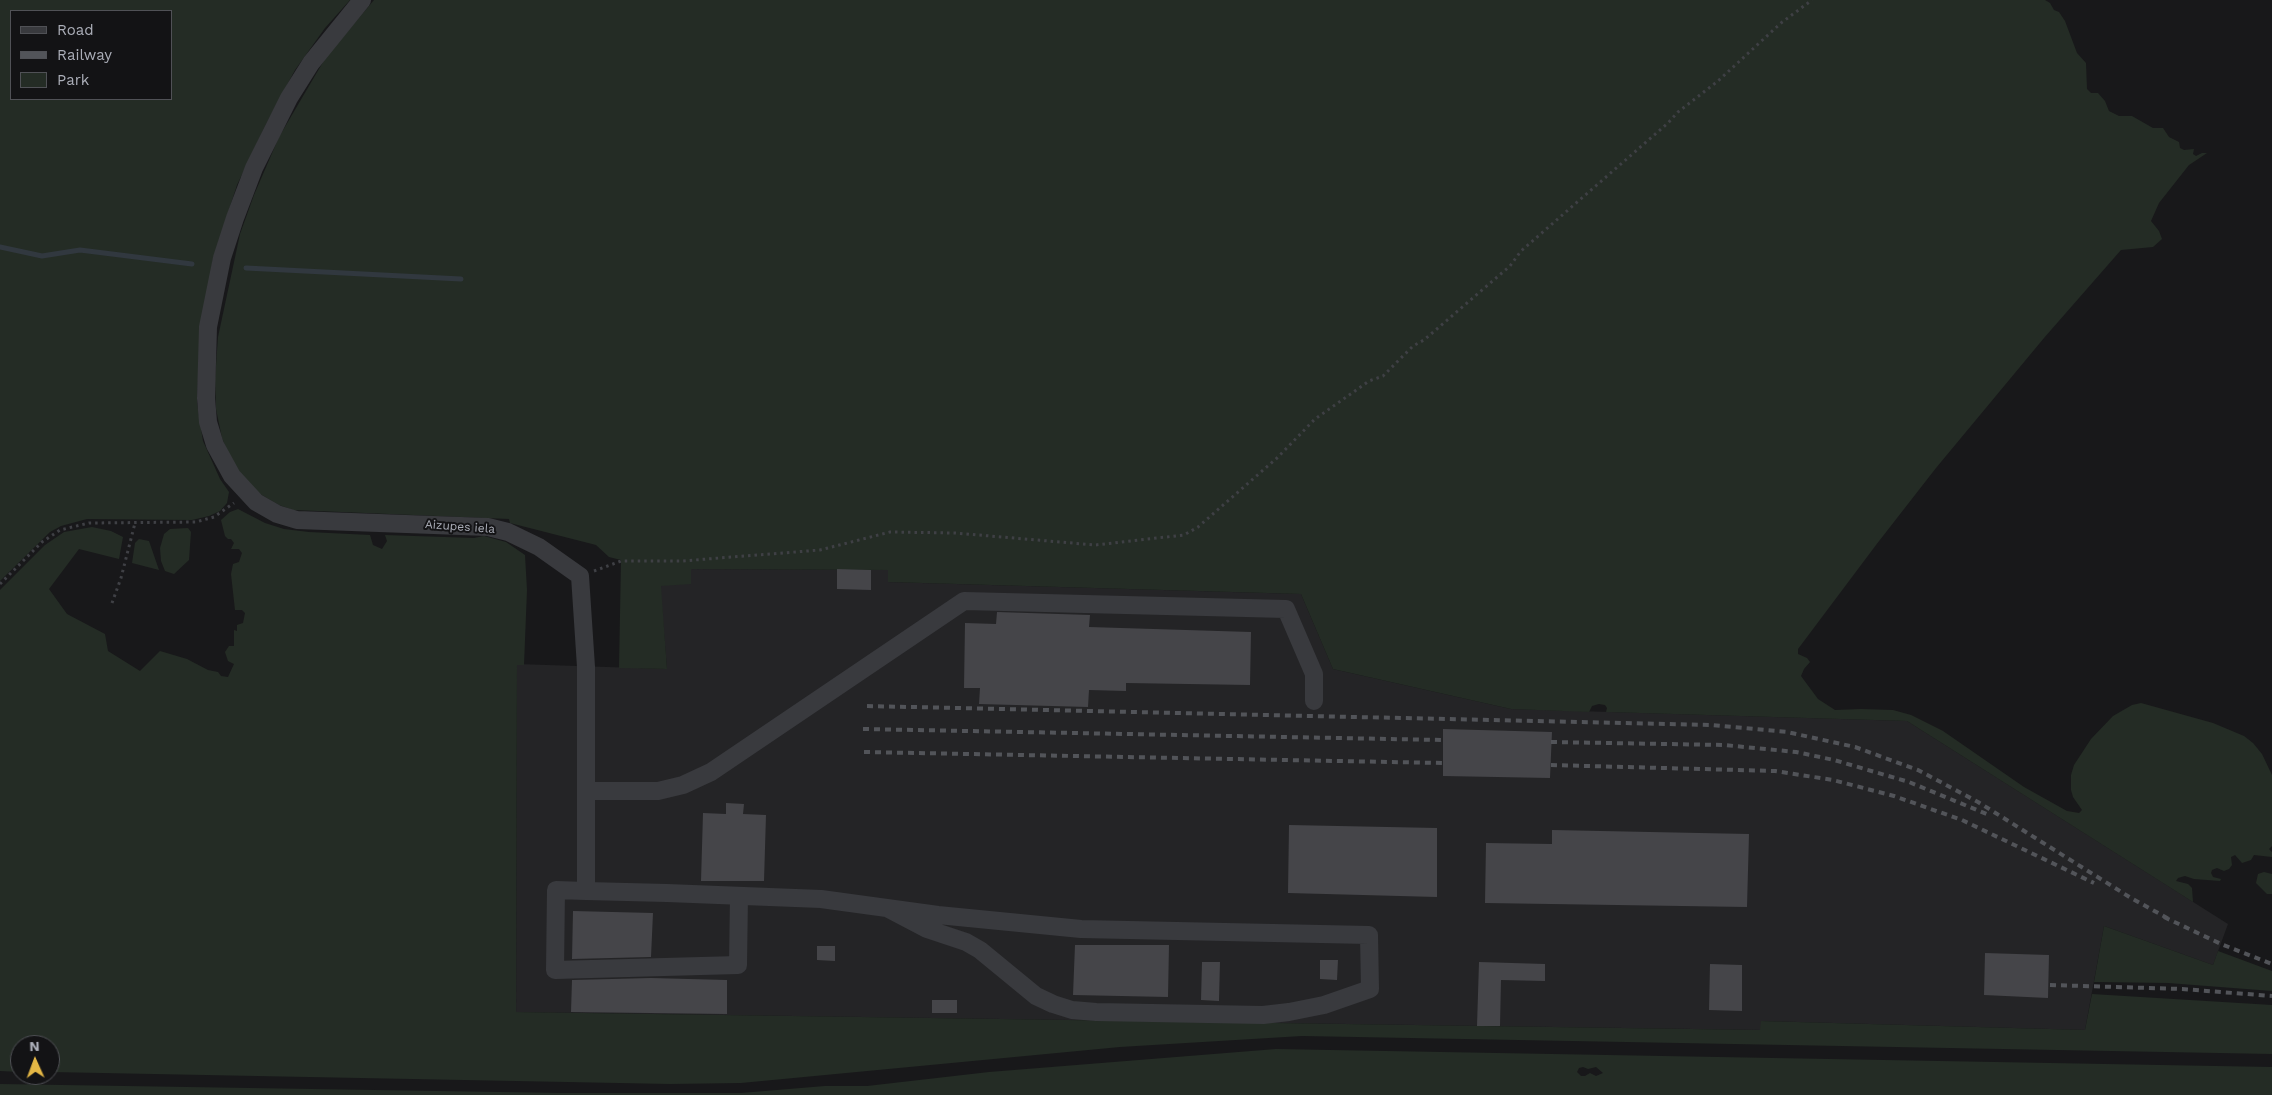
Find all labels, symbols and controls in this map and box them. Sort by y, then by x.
legend [10,10,172,100]
text: Road [57,21,94,39]
text: Railway [57,46,112,64]
text: Park [57,71,89,89]
street label: Aizupes iela [424,517,496,537]
north arrow [10,1035,60,1085]
text: N [29,1038,40,1054]

